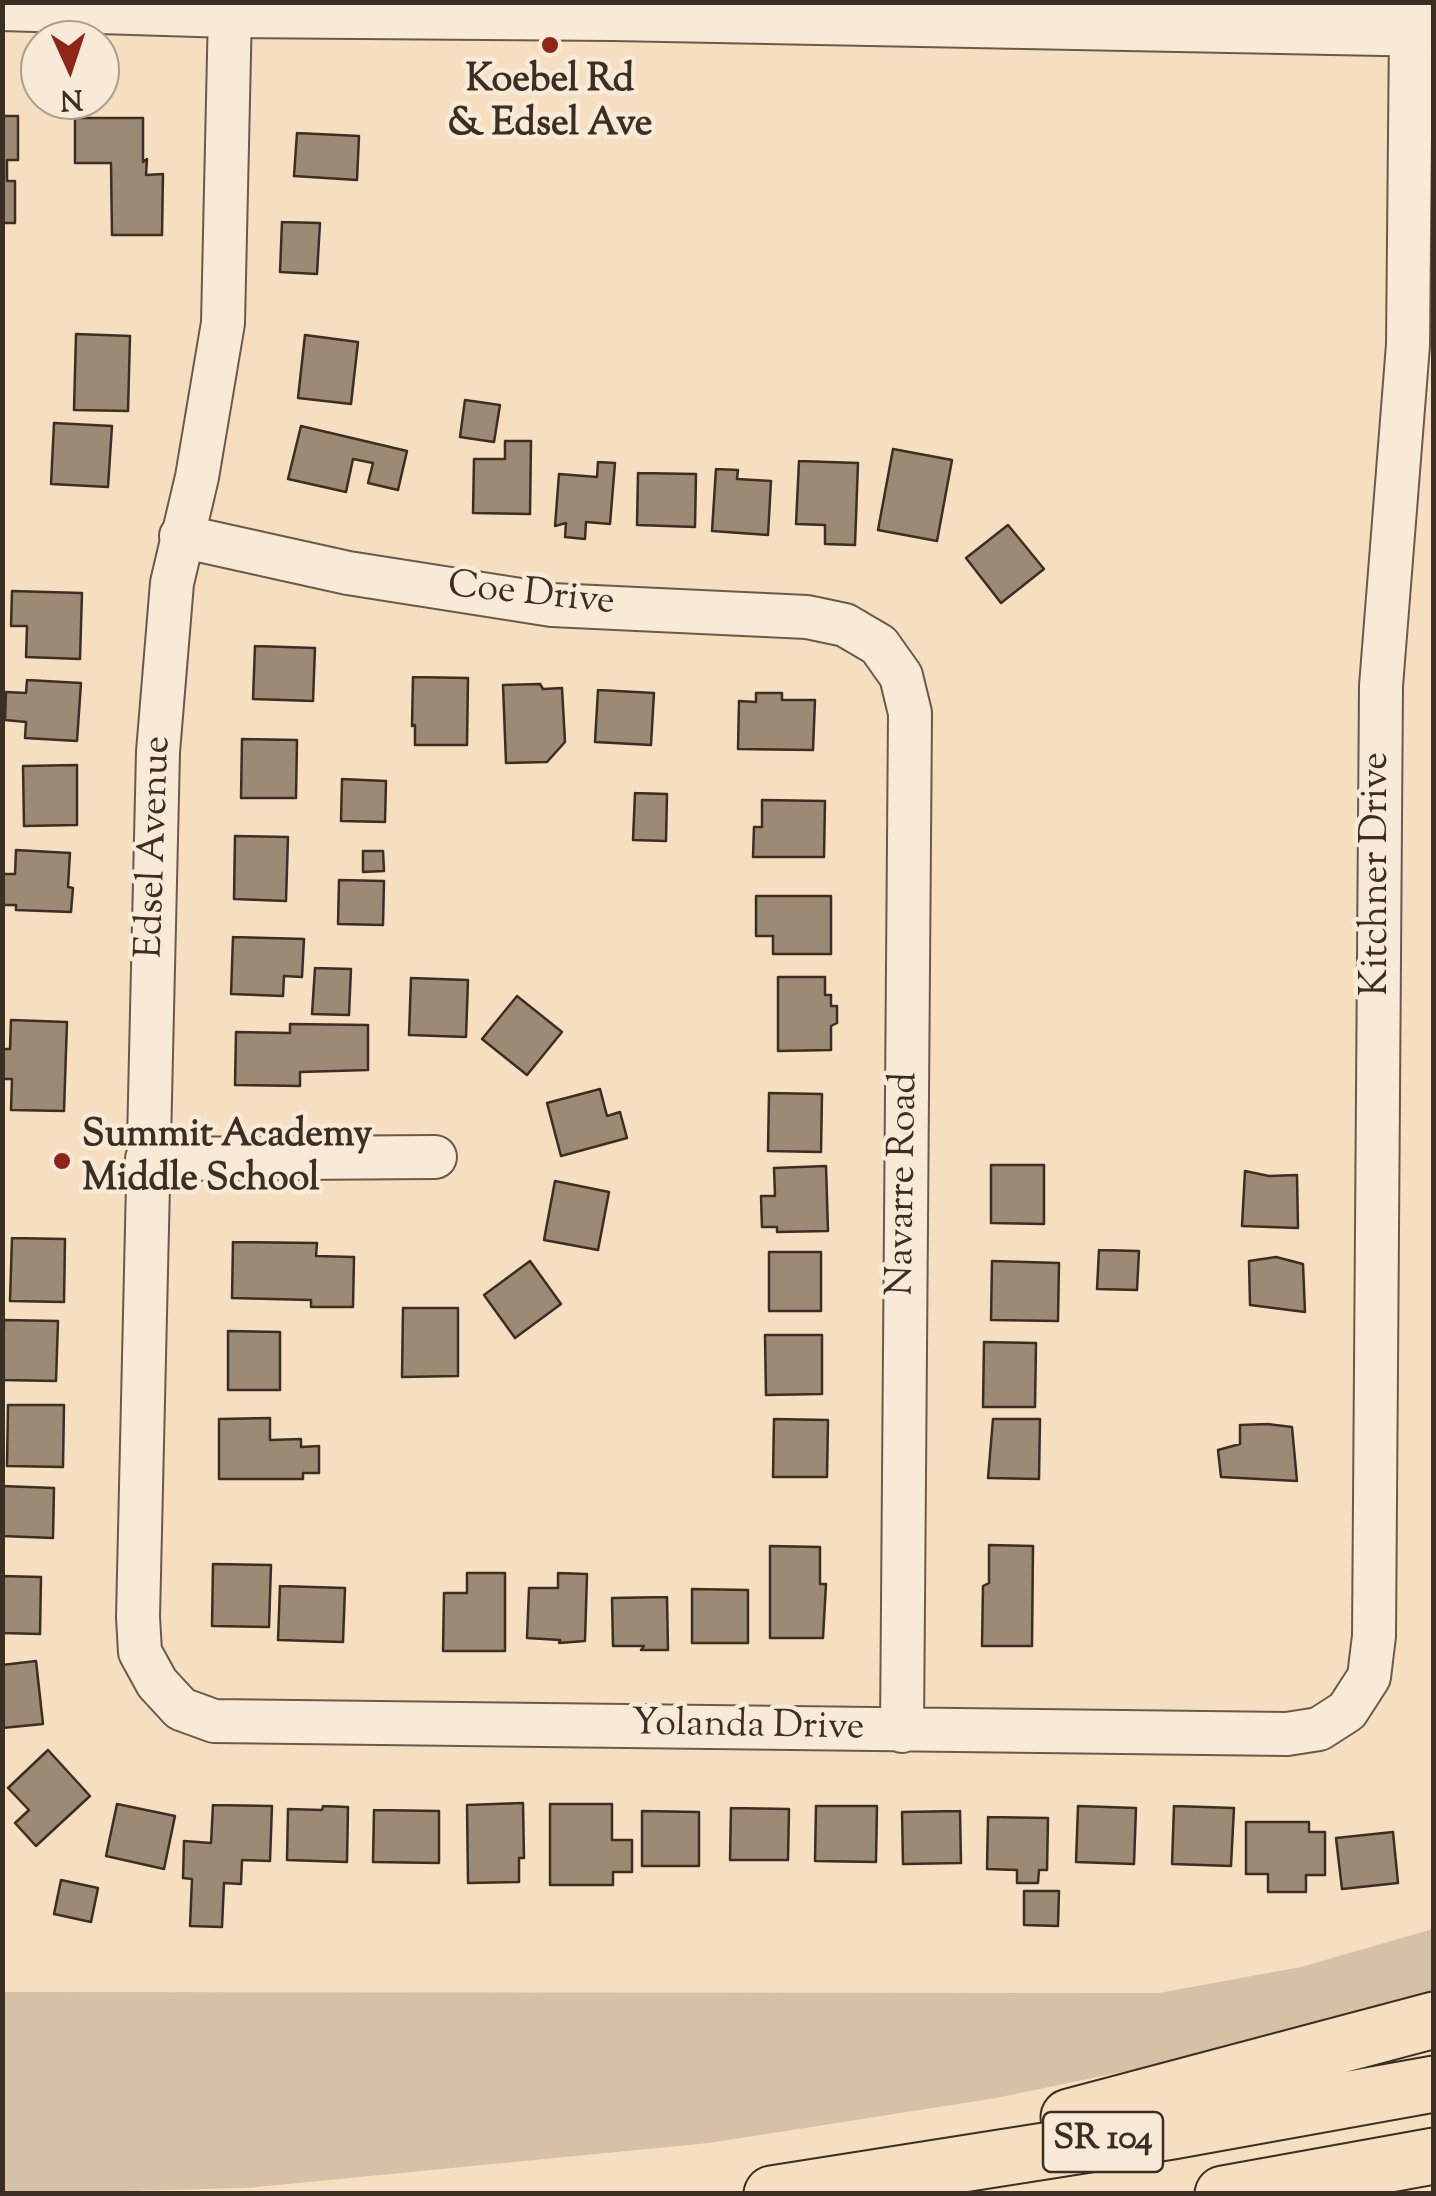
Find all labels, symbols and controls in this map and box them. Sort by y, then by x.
north arrow [20,20,120,120]
marker: Koebel Rd & Edsel Ave [539,34,561,56]
place label: Koebel Rd & Edsel Ave [448,61,652,150]
text: N [59,77,84,119]
street label: Coe Drive [445,566,617,628]
street label: Edsel Avenue [130,735,184,959]
street label: Kitchner Drive [1357,752,1403,996]
street label: Navarre Road [881,1072,931,1296]
place label: Summit Academy Middle School [82,1116,372,1206]
marker: Summit Academy Middle School [51,1150,73,1172]
street label: Yolanda Drive [631,1704,865,1754]
road number: SR 104 [1043,2112,1163,2172]

